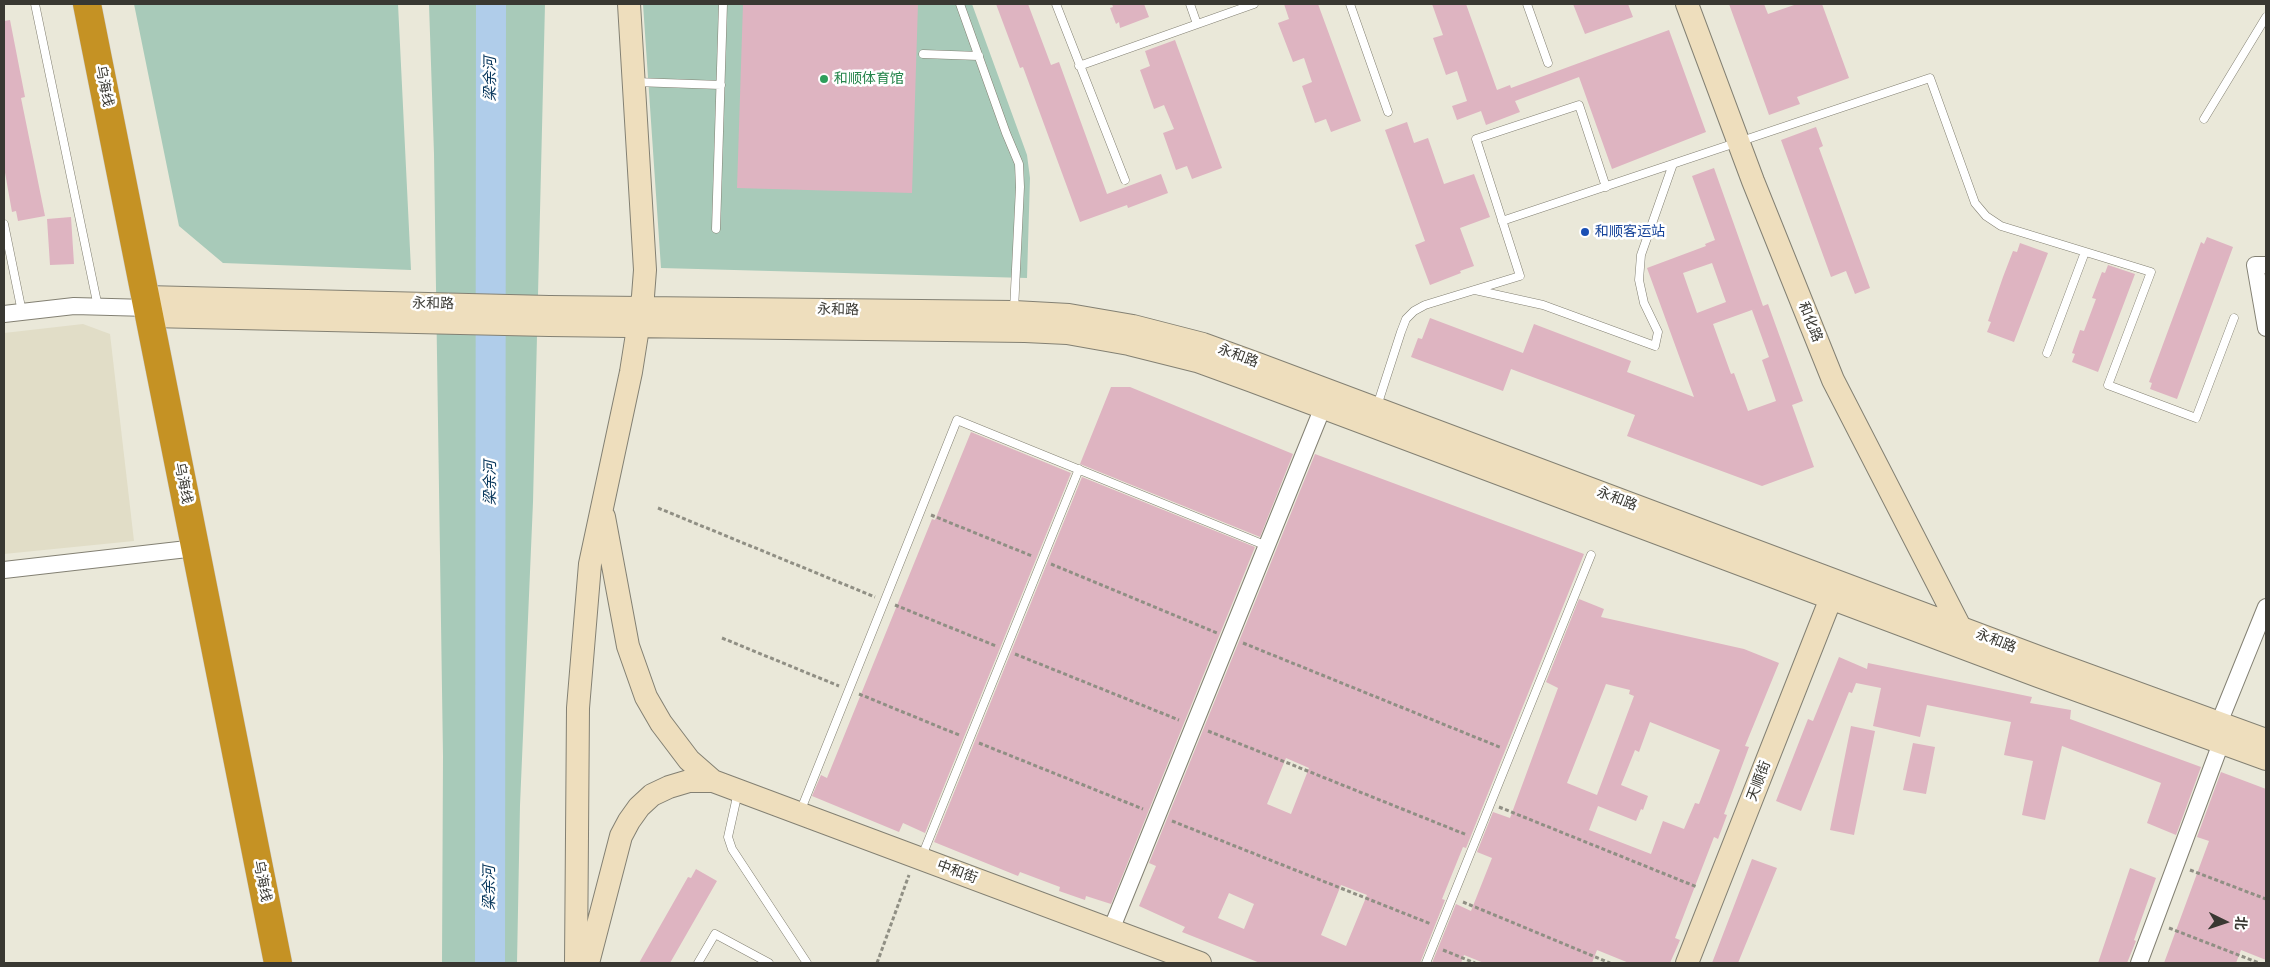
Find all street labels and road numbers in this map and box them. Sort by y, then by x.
street label: 乌海线 [92,64,116,108]
street label: 永和路 [412,295,454,313]
street label: 和化路 [1794,299,1826,345]
street label: 永和路 [817,301,859,319]
street label: 永和路 [1215,341,1261,371]
street label: 乌海线 [171,461,195,505]
street label: 永和路 [1594,484,1640,514]
street label: 永和路 [1973,626,2019,656]
street label: 天顺街 [1744,758,1774,804]
street label: 中和街 [934,857,980,887]
street label: 乌海线 [250,859,274,903]

